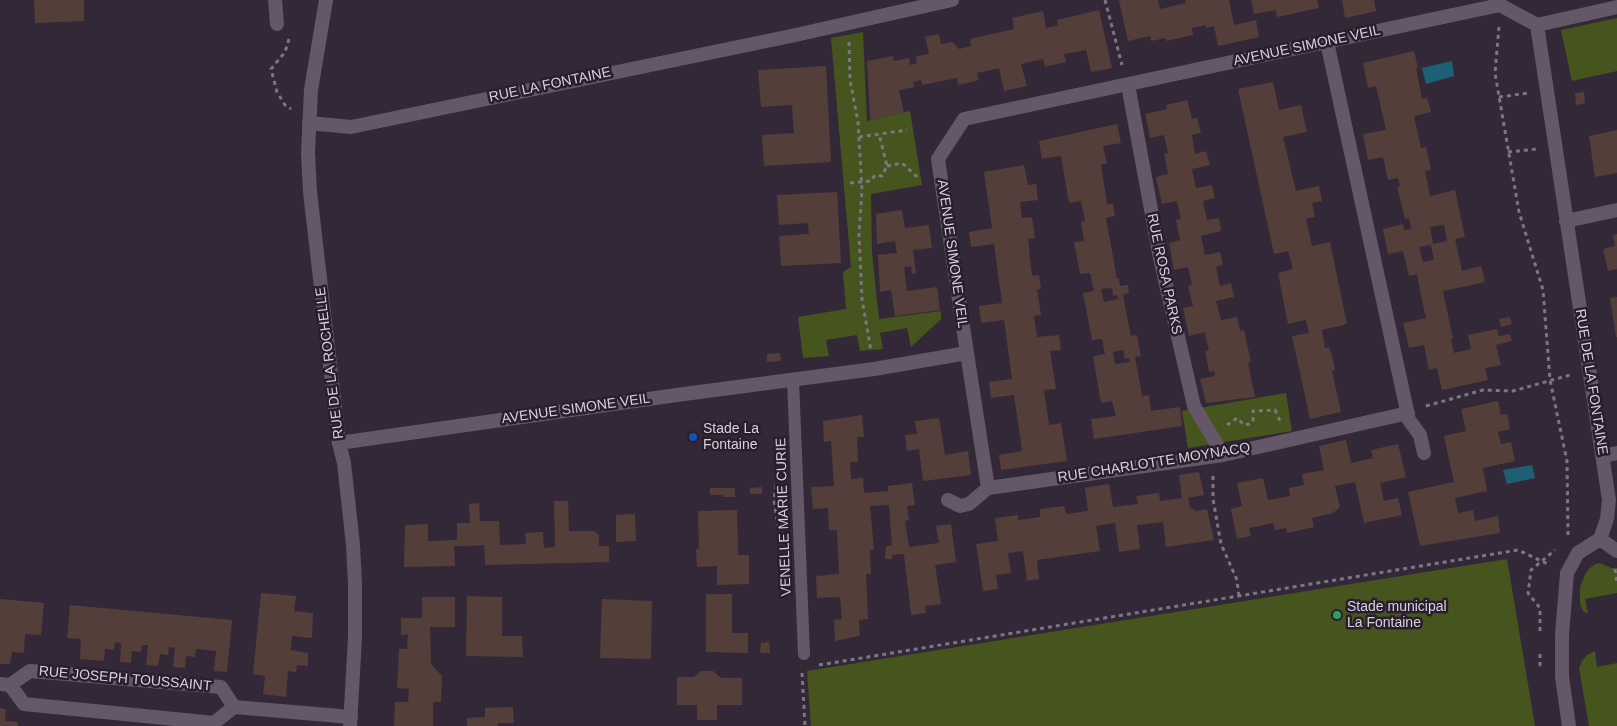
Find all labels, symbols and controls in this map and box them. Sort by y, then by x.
street label: AVENUE SIMONE VEIL [1232,22,1382,70]
street label: RUE LA FONTAINE [488,64,612,106]
street label: AVENUE SIMONE VEIL [933,179,971,329]
street label: RUE ROSA PARKS [1143,212,1185,336]
street label: RUE DE LA ROCHELLE [312,286,348,440]
street label: RUE DE LA FONTAINE [1571,308,1611,456]
street label: AVENUE SIMONE VEIL [501,390,651,428]
place label: Stade La Fontaine [703,421,759,454]
marker: Stade La Fontaine [687,431,699,443]
street label: VENELLE MARIE CURIE [773,437,795,597]
street label: RUE CHARLOTTE MOYNACQ [1057,439,1251,487]
place label: Stade municipal La Fontaine [1347,599,1447,632]
marker: Stade municipal La Fontaine [1331,609,1343,621]
street label: RUE JOSEPH TOUSSAINT [38,663,212,695]

